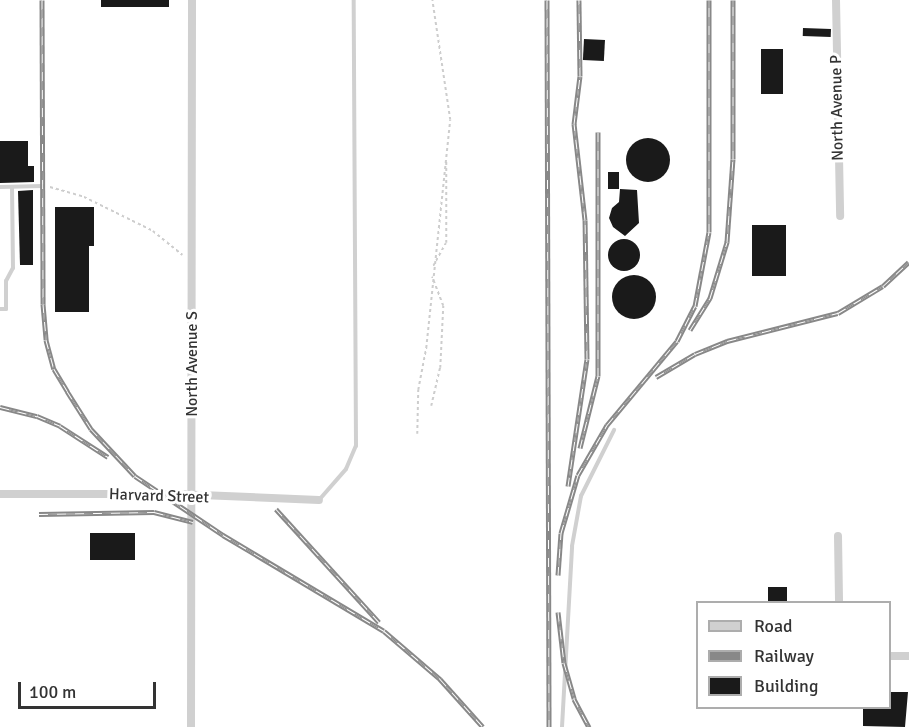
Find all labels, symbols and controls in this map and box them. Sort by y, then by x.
street label: North Avenue P [826,55,848,161]
street label: North Avenue S [182,311,202,417]
street label: Harvard Street [109,485,209,507]
legend [696,601,891,709]
text: Road [754,615,793,637]
text: Railway [754,645,814,667]
scale bar [21,670,159,708]
text: Building [754,675,818,697]
text: 100 m [29,681,76,703]

